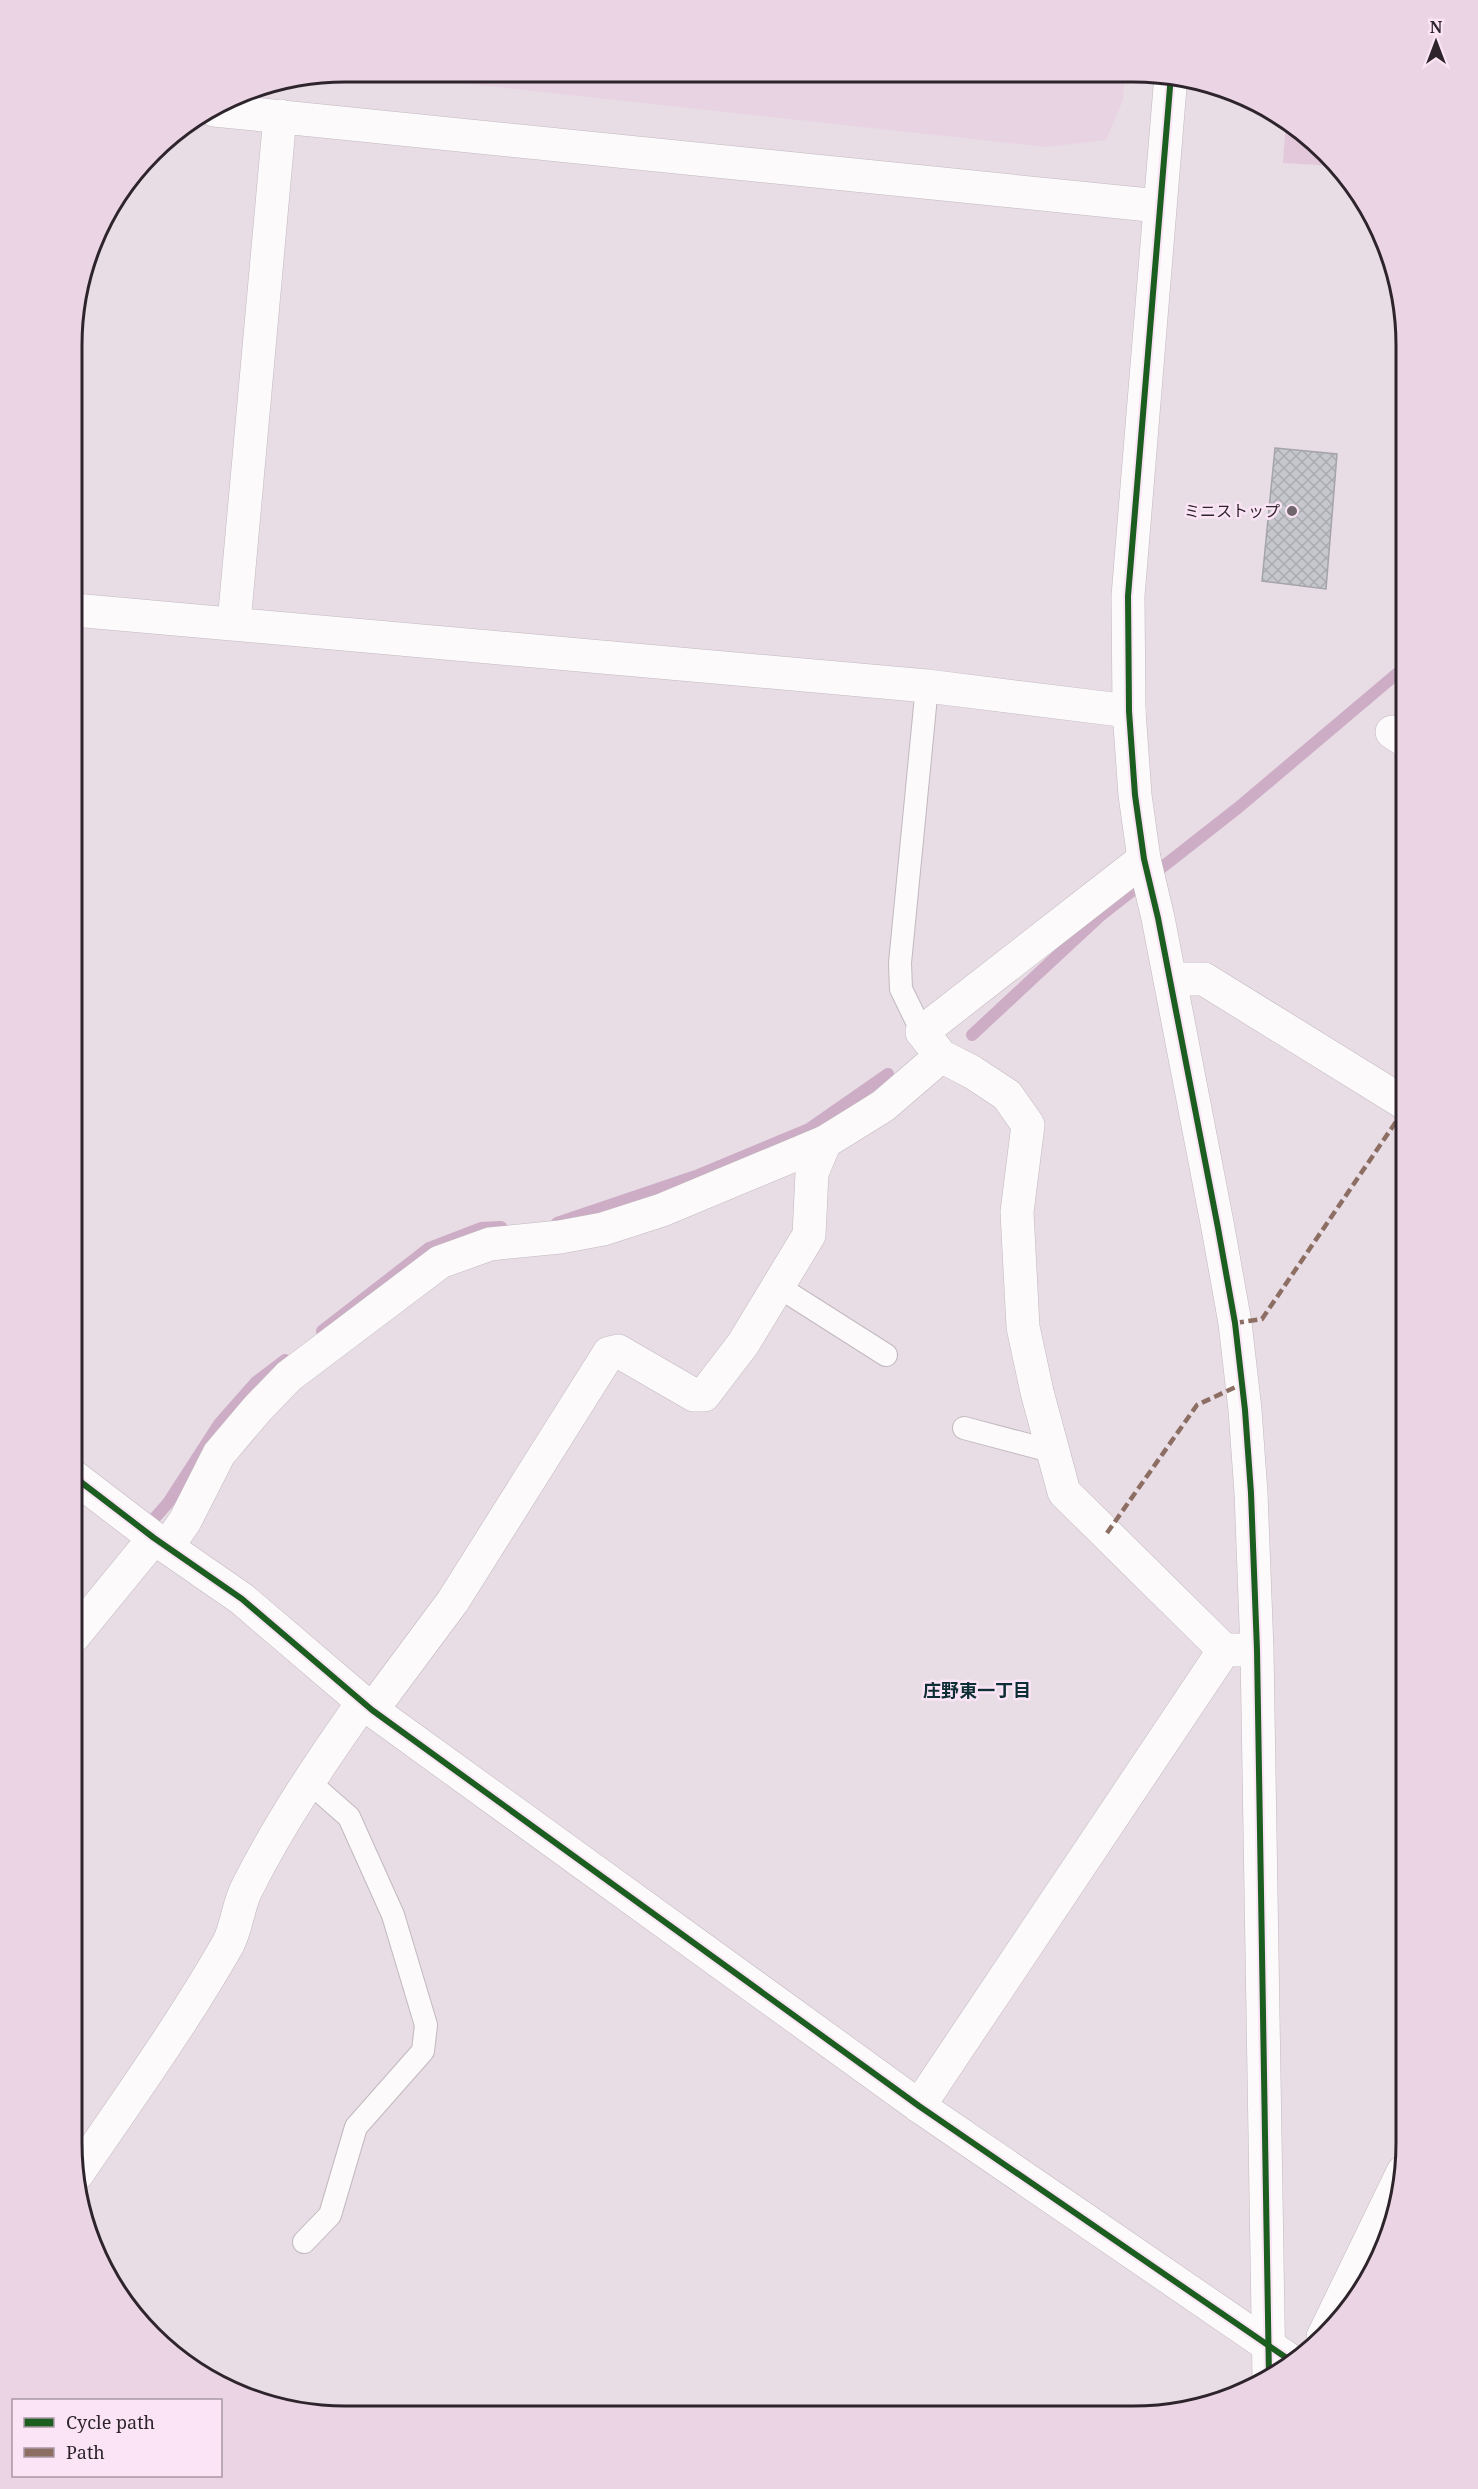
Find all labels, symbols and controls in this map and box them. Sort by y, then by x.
north arrow [1406,12,1466,72]
text: N [1430,16,1443,38]
place label: ミニストップ [1184,500,1280,522]
marker: ミニストップ [1285,504,1299,518]
district label: 庄野東一丁目 [923,1678,1031,1702]
legend [12,2399,222,2477]
text: Cycle path [66,2410,155,2434]
text: Path [66,2440,105,2464]

